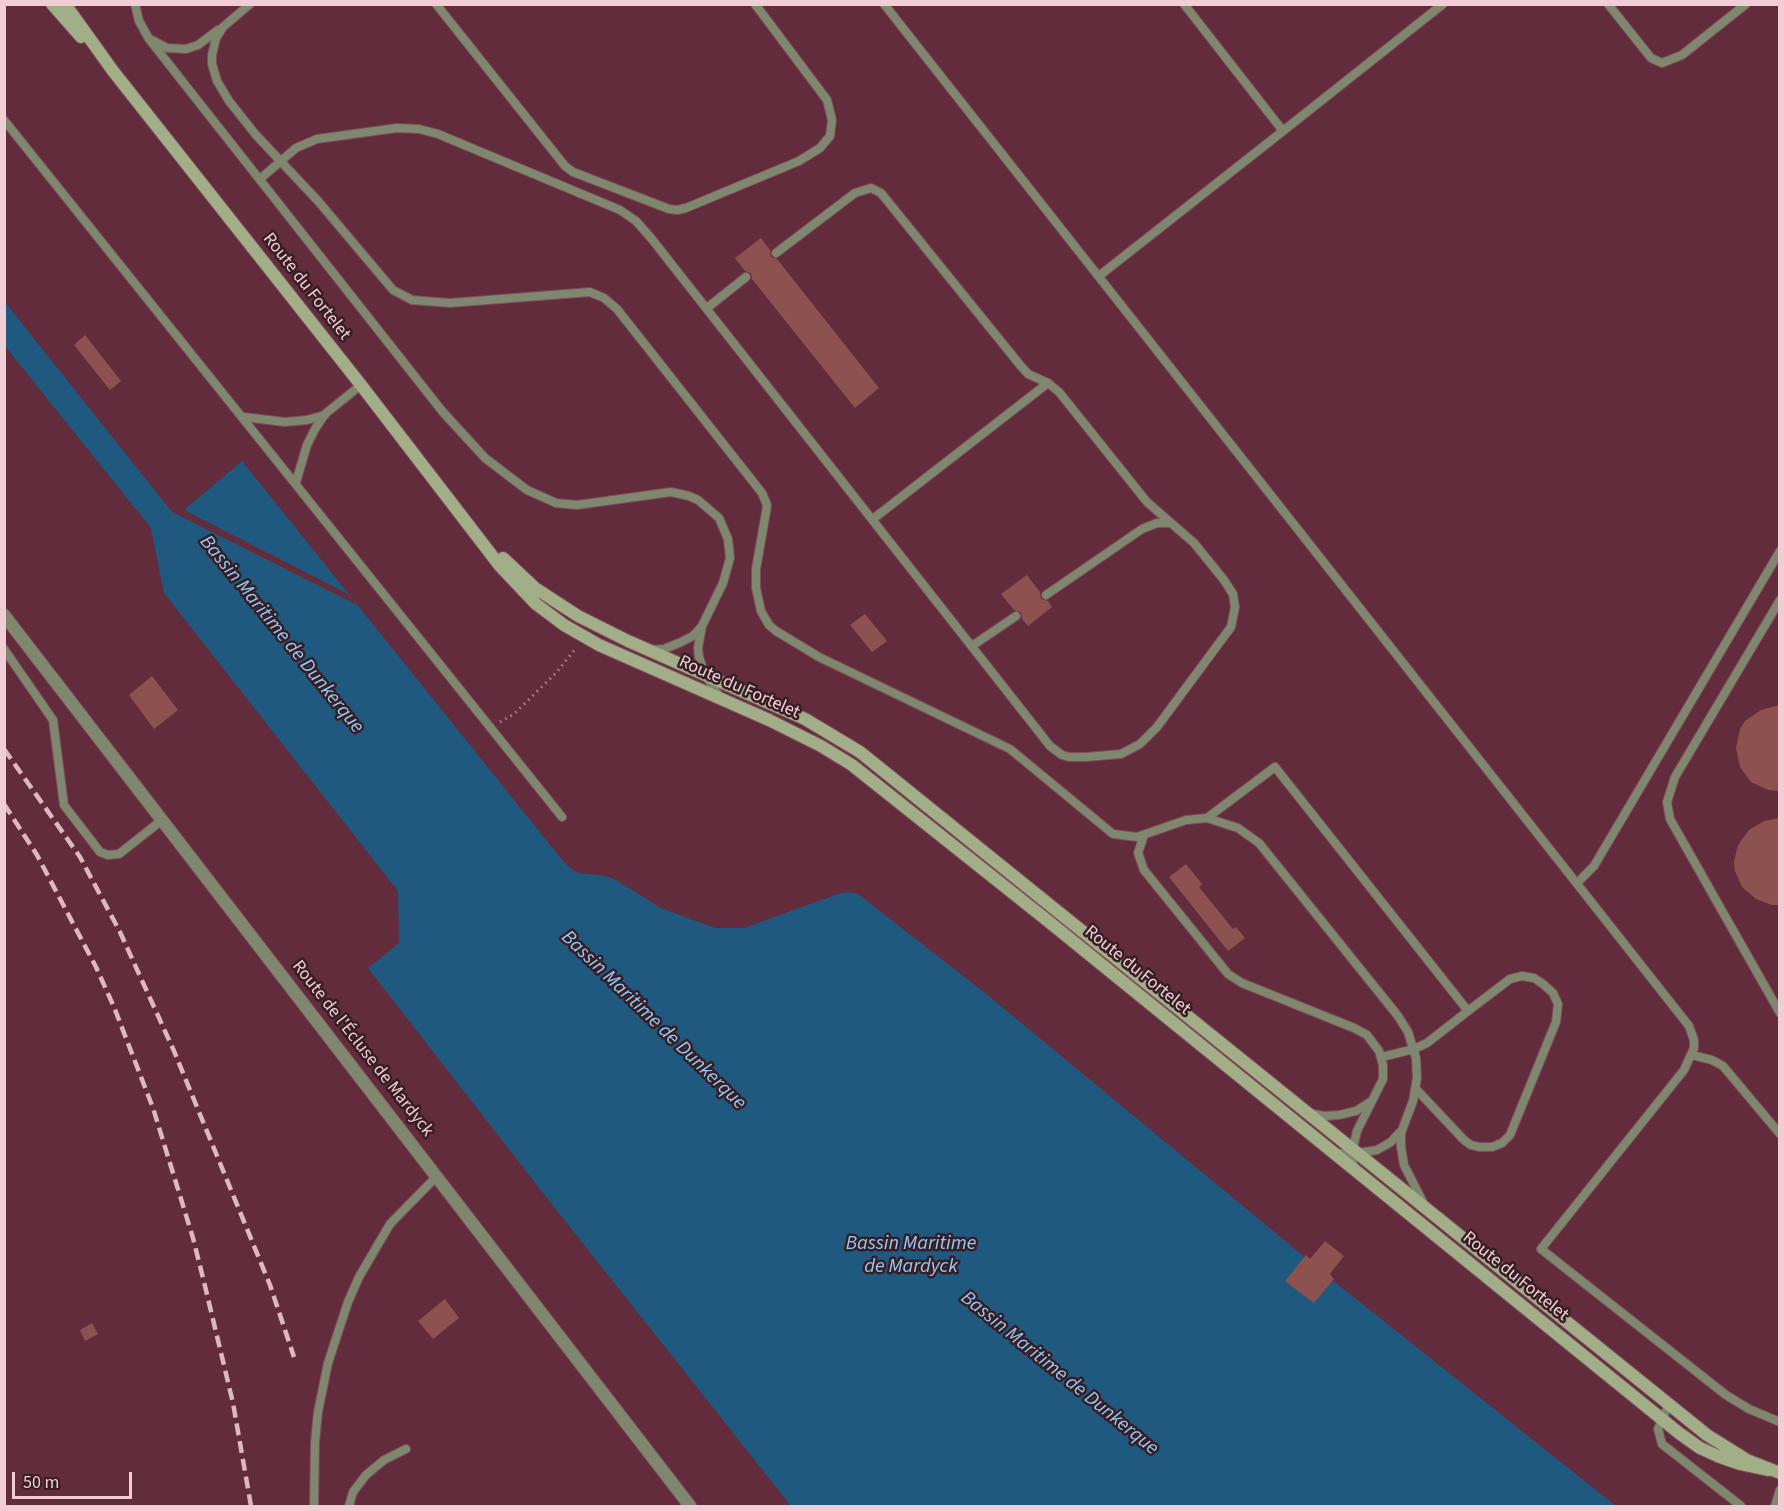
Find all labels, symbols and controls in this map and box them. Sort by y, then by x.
street label: Route du Fortelet [257,229,355,345]
water label: Bassin Maritime de Dunkerque [194,531,368,739]
street label: Route du Fortelet [675,652,803,724]
street label: Route du Fortelet [1080,922,1194,1020]
water label: Bassin Maritime de Dunkerque [556,926,750,1116]
street label: Route de l'Écluse de Mardyck [286,957,438,1141]
street label: Route du Fortelet [1458,1228,1572,1326]
water label: Bassin Maritime de Mardyck [846,1233,976,1280]
water label: Bassin Maritime de Dunkerque [955,1287,1163,1461]
scale bar [15,1460,135,1498]
text: 50 m [23,1470,59,1495]

